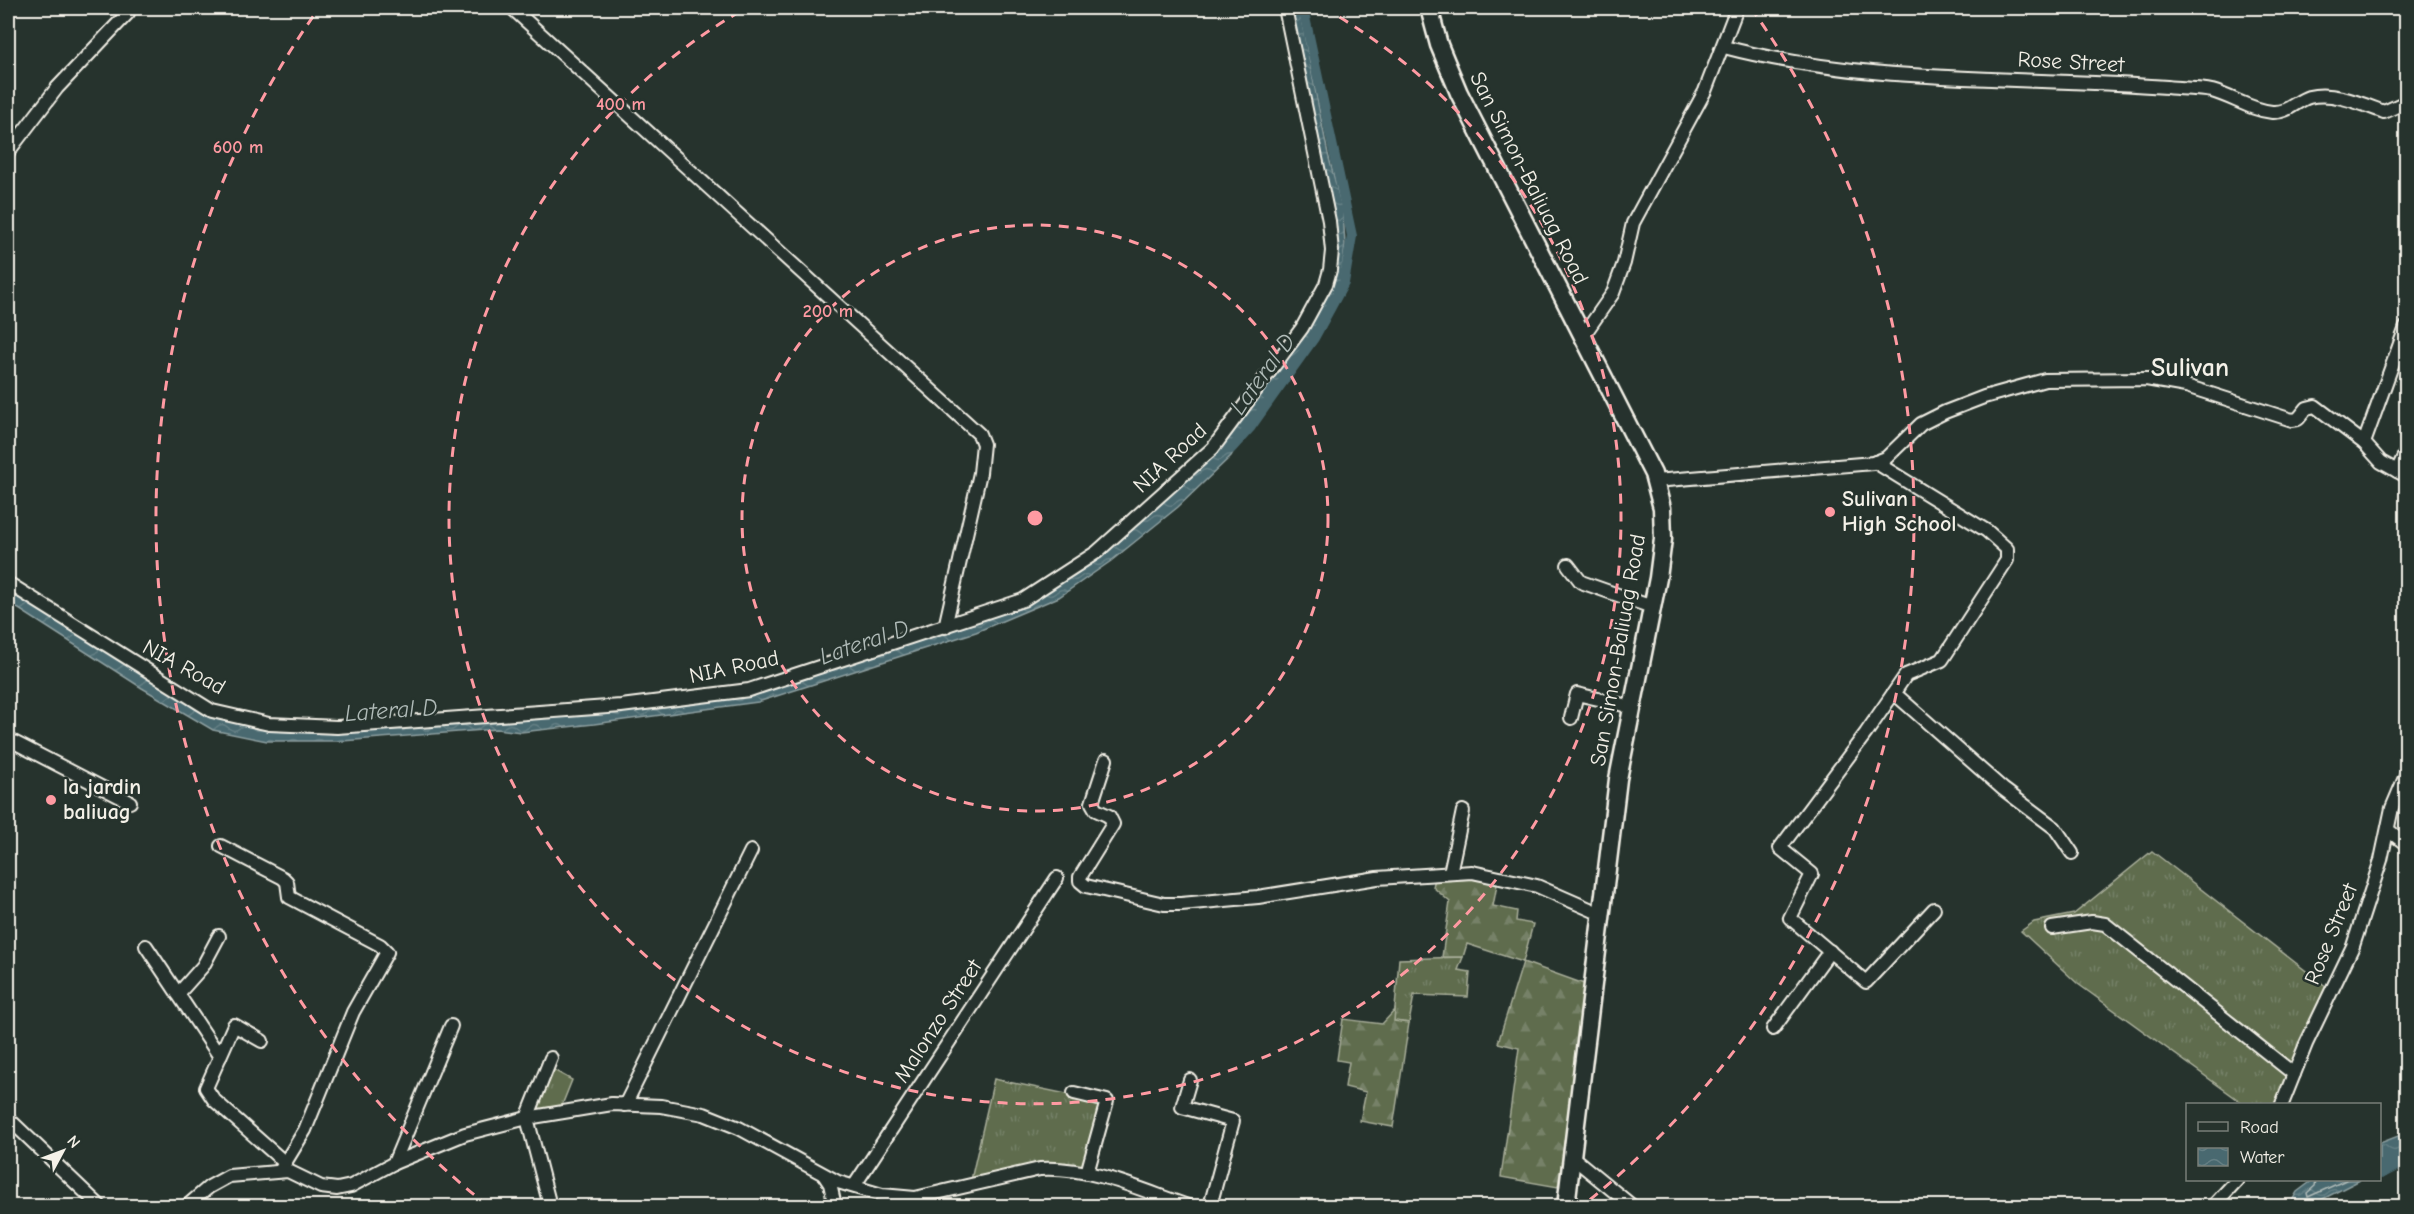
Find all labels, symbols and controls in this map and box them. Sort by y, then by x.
street label: Rose Street [2017,46,2126,78]
street label: San Simon-Baliuag Road [1464,67,1594,289]
text: 400 m [596,94,646,115]
text: 600 m [213,137,263,158]
text: 200 m [803,301,853,322]
water label: Lateral D [1223,328,1301,420]
district label: Sulivan [2151,353,2229,383]
street label: NIA Road [1128,418,1212,498]
place label: Sulivan High School [1842,486,1956,537]
marker: Sulivan High School [1823,505,1837,519]
centre of rings [1025,508,1045,528]
street label: San Simon-Baliuag Road [1585,532,1651,768]
water label: Lateral D [816,614,912,670]
street label: NIA Road [138,634,230,700]
street label: NIA Road [687,645,781,689]
water label: Lateral D [344,693,438,727]
place label: la jardin baliuag [63,774,141,825]
marker: la jardin baliuag [44,793,58,807]
street label: Rose Street [2299,879,2363,988]
street label: Malonzo Street [889,954,988,1087]
legend [2186,1103,2381,1181]
text: Road [2240,1117,2279,1138]
north arrow [33,1121,93,1181]
text: N [63,1132,84,1152]
text: Water [2240,1147,2285,1168]

